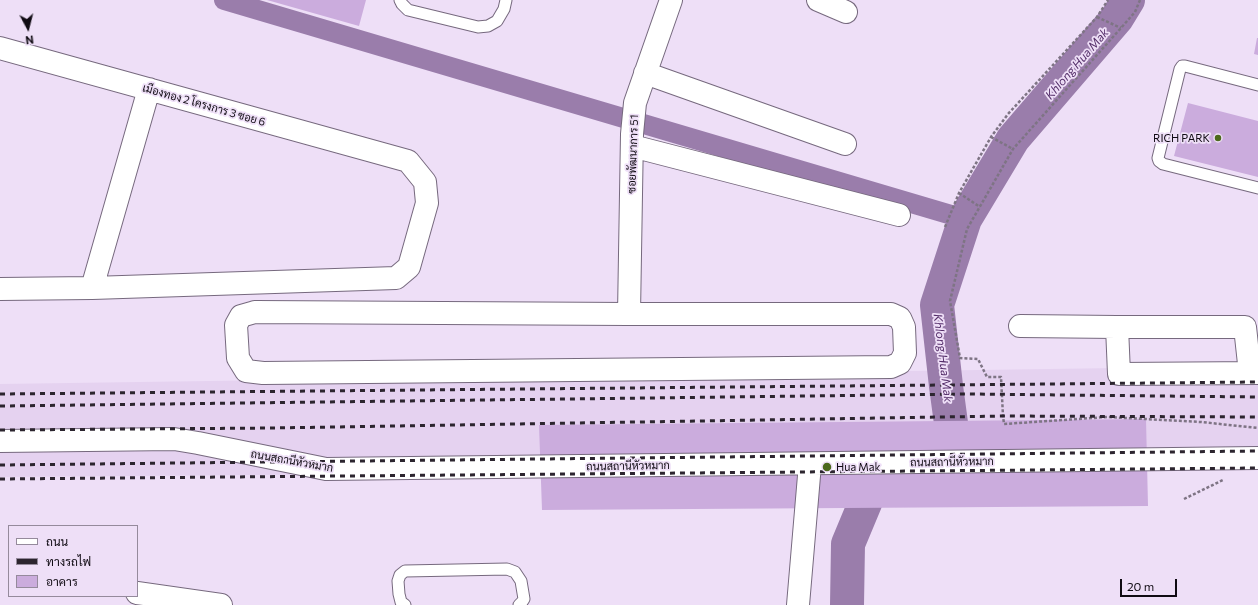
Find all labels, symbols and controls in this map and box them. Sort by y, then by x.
north arrow [8,8,48,48]
water label: Khlong Hua Mak [1042,26,1112,102]
text: N [25,33,34,47]
street label: เมืองทอง 2 โครงการ 3 ซอย 6 [141,81,267,129]
street label: ซอยพัฒนาการ 51 [625,114,641,194]
place label: RICH PARK [1153,131,1210,145]
marker: RICH PARK [1213,133,1223,143]
water label: Khlong Hua Mak [930,313,956,403]
street label: ถนนสถานีหัวหมาก [250,447,334,475]
street label: ถนนสถานีหัวหมาก [910,455,994,469]
street label: ถนนสถานีหัวหมาก [586,459,670,473]
place label: Hua Mak [836,460,880,474]
marker: Hua Mak [821,461,833,473]
legend [8,525,138,597]
text: ถนน [46,534,68,548]
text: ทางรถไฟ [46,554,91,568]
scale bar [1122,571,1179,597]
text: อาคาร [46,574,78,588]
text: 20 m [1127,579,1154,593]

